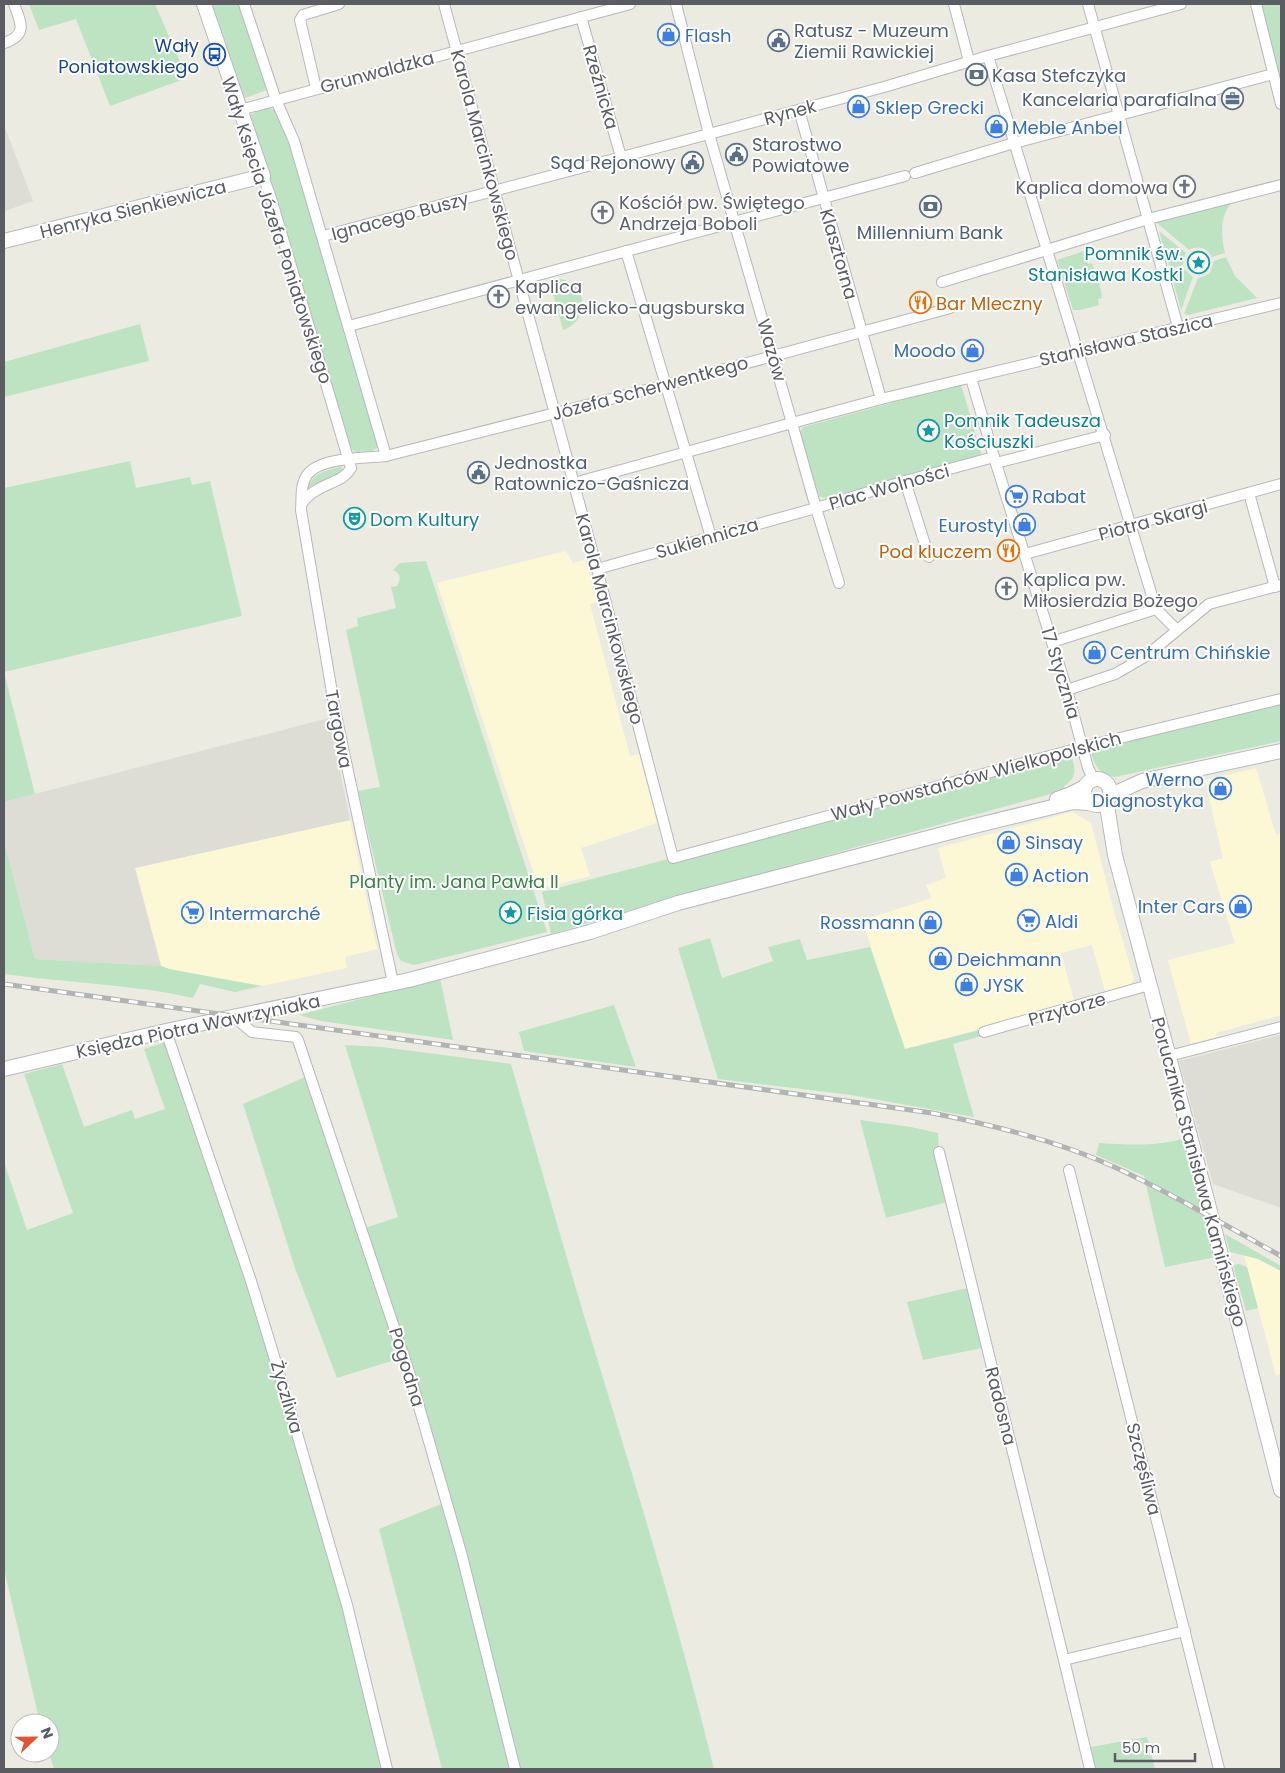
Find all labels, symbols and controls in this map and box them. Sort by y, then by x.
place label: Ratusz - Muzeum Ziemii Rawickiej [794,18,949,64]
shop icon: Flash [657,23,681,47]
place label: Flash [685,23,732,48]
public building icon: Ratusz - Muzeum Ziemii Rawickiej [766,28,790,52]
place label: Wały Poniatowskiego [58,33,199,79]
street label: Rzeźnicka [577,42,625,132]
bus stop icon: Wały Poniatowskiego [203,43,227,67]
street label: Grunwaldzka [317,45,437,99]
street label: Karola Marcinkowskiego [445,47,525,263]
bank icon: Kasa Stefczyka [964,63,988,87]
place label: Kasa Stefczyka [992,63,1126,88]
street label: Wały Księcia Józefa Poniatowskiego [215,73,339,387]
place label: Kancelaria parafialna [1022,87,1217,112]
office icon: Kancelaria parafialna [1221,87,1245,111]
street label: Rynek [761,93,820,131]
shop icon: Sklep Grecki [847,95,871,119]
place label: Sklep Grecki [875,95,984,120]
shop icon: Meble Anbel [984,115,1008,139]
place label: Meble Anbel [1012,115,1123,140]
place label: Starostwo Powiatowe [752,132,849,178]
public building icon: Starostwo Powiatowe [724,142,748,166]
place label: Sąd Rejonowy [550,150,676,175]
public building icon: Sąd Rejonowy [680,150,704,174]
street label: Henryka Sienkiewicza [37,174,229,244]
place label: Kaplica domowa [1015,175,1168,200]
church icon: Kaplica domowa [1172,175,1196,199]
street label: Ignacego Buszy [329,186,471,246]
place label: Kościół pw. Świętego Andrzeja Boboli [619,190,805,236]
bank icon: Millennium Bank [918,195,942,219]
church icon: Kościół pw. Świętego Andrzeja Boboli [591,200,615,224]
street label: Klasztorna [814,206,864,302]
place label: Millennium Bank [857,220,1004,245]
place label: Pomnik św. Stanisława Kostki [1028,241,1183,287]
place icon: Pomnik św. Stanisława Kostki [1187,251,1211,275]
place label: Kaplica ewangelicko-augsburska [515,274,745,320]
church icon: Kaplica ewangelicko-augsburska [487,284,511,308]
restaurant icon: Bar Mleczny [908,291,932,315]
place label: Bar Mleczny [936,291,1043,316]
street label: Stanisława Staszica [1037,308,1215,372]
street label: Wazów [751,316,793,385]
place label: Moodo [894,338,956,363]
shop icon: Moodo [960,338,984,362]
street label: Józefa Scherwentkego [549,350,751,426]
place label: Pomnik Tadeusza Kościuszki [944,408,1101,454]
place icon: Pomnik Tadeusza Kościuszki [916,418,940,442]
place label: Jednostka Ratowniczo-Gaśnicza [494,450,689,496]
street label: Plac Wolności [826,458,952,516]
public building icon: Jednostka Ratowniczo-Gaśnicza [466,460,490,484]
supermarket icon: Rabat [1004,484,1028,508]
place label: Rabat [1032,484,1086,509]
street label: Piotra Skargi [1096,493,1210,547]
theatre icon: Dom Kultury [342,507,366,531]
place label: Dom Kultury [370,507,479,532]
street label: Karola Marcinkowskiego [570,511,650,727]
street label: Sukiennicza [653,511,761,565]
place label: Eurostyl [939,513,1008,538]
shop icon: Eurostyl [1012,513,1036,537]
place label: Pod kluczem [879,539,992,564]
restaurant icon: Pod kluczem [996,539,1020,563]
place label: Kaplica pw. Miłosierdzia Bożego [1023,567,1198,613]
church icon: Kaplica pw. Miłosierdzia Bożego [995,577,1019,601]
street label: 17 Stycznia [1035,624,1087,722]
shop icon: Centrum Chińskie [1082,640,1106,664]
place label: Centrum Chińskie [1110,640,1270,665]
street label: Targowa [319,688,359,770]
street label: Wały Powstańców Wielkopolskich [828,725,1124,827]
place label: Werno Diagnostyka [1092,767,1204,813]
shop icon: Werno Diagnostyka [1208,777,1232,801]
shop icon: Sinsay [997,830,1021,854]
place label: Sinsay [1025,830,1083,855]
shop icon: Action [1004,863,1028,887]
place label: Action [1032,863,1089,888]
park label: Planty im. Jana Pawła II [349,869,559,894]
place label: Inter Cars [1138,894,1225,919]
shop icon: Inter Cars [1229,894,1253,918]
supermarket icon: Intermarché [181,901,205,925]
place label: Intermarché [209,901,320,926]
place icon: Fisia górka [499,901,523,925]
place label: Fisia górka [527,901,623,926]
supermarket icon: Aldi [1017,909,1041,933]
place label: Aldi [1045,909,1078,934]
place label: Rossmann [820,910,915,935]
shop icon: Rossmann [919,910,943,934]
shop icon: Deichmann [929,947,953,971]
place label: Deichmann [957,947,1062,972]
shop icon: JYSK [955,973,979,997]
place label: JYSK [983,973,1025,998]
street label: Przytorze [1025,986,1109,1032]
street label: Księdza Piotra Wawrzyniaka [74,988,322,1064]
street label: Porucznika Stanisława Kamińskiego [1146,1014,1252,1330]
street label: Pogodna [383,1324,431,1410]
street label: Życzliwa [265,1358,309,1436]
street label: Radosna [979,1364,1023,1448]
street label: Szczęśliwa [1120,1420,1168,1518]
north arrow [10,1713,60,1763]
text: N [36,1725,58,1742]
scale bar [1115,1730,1195,1762]
text: 50 m [1122,1737,1160,1758]

